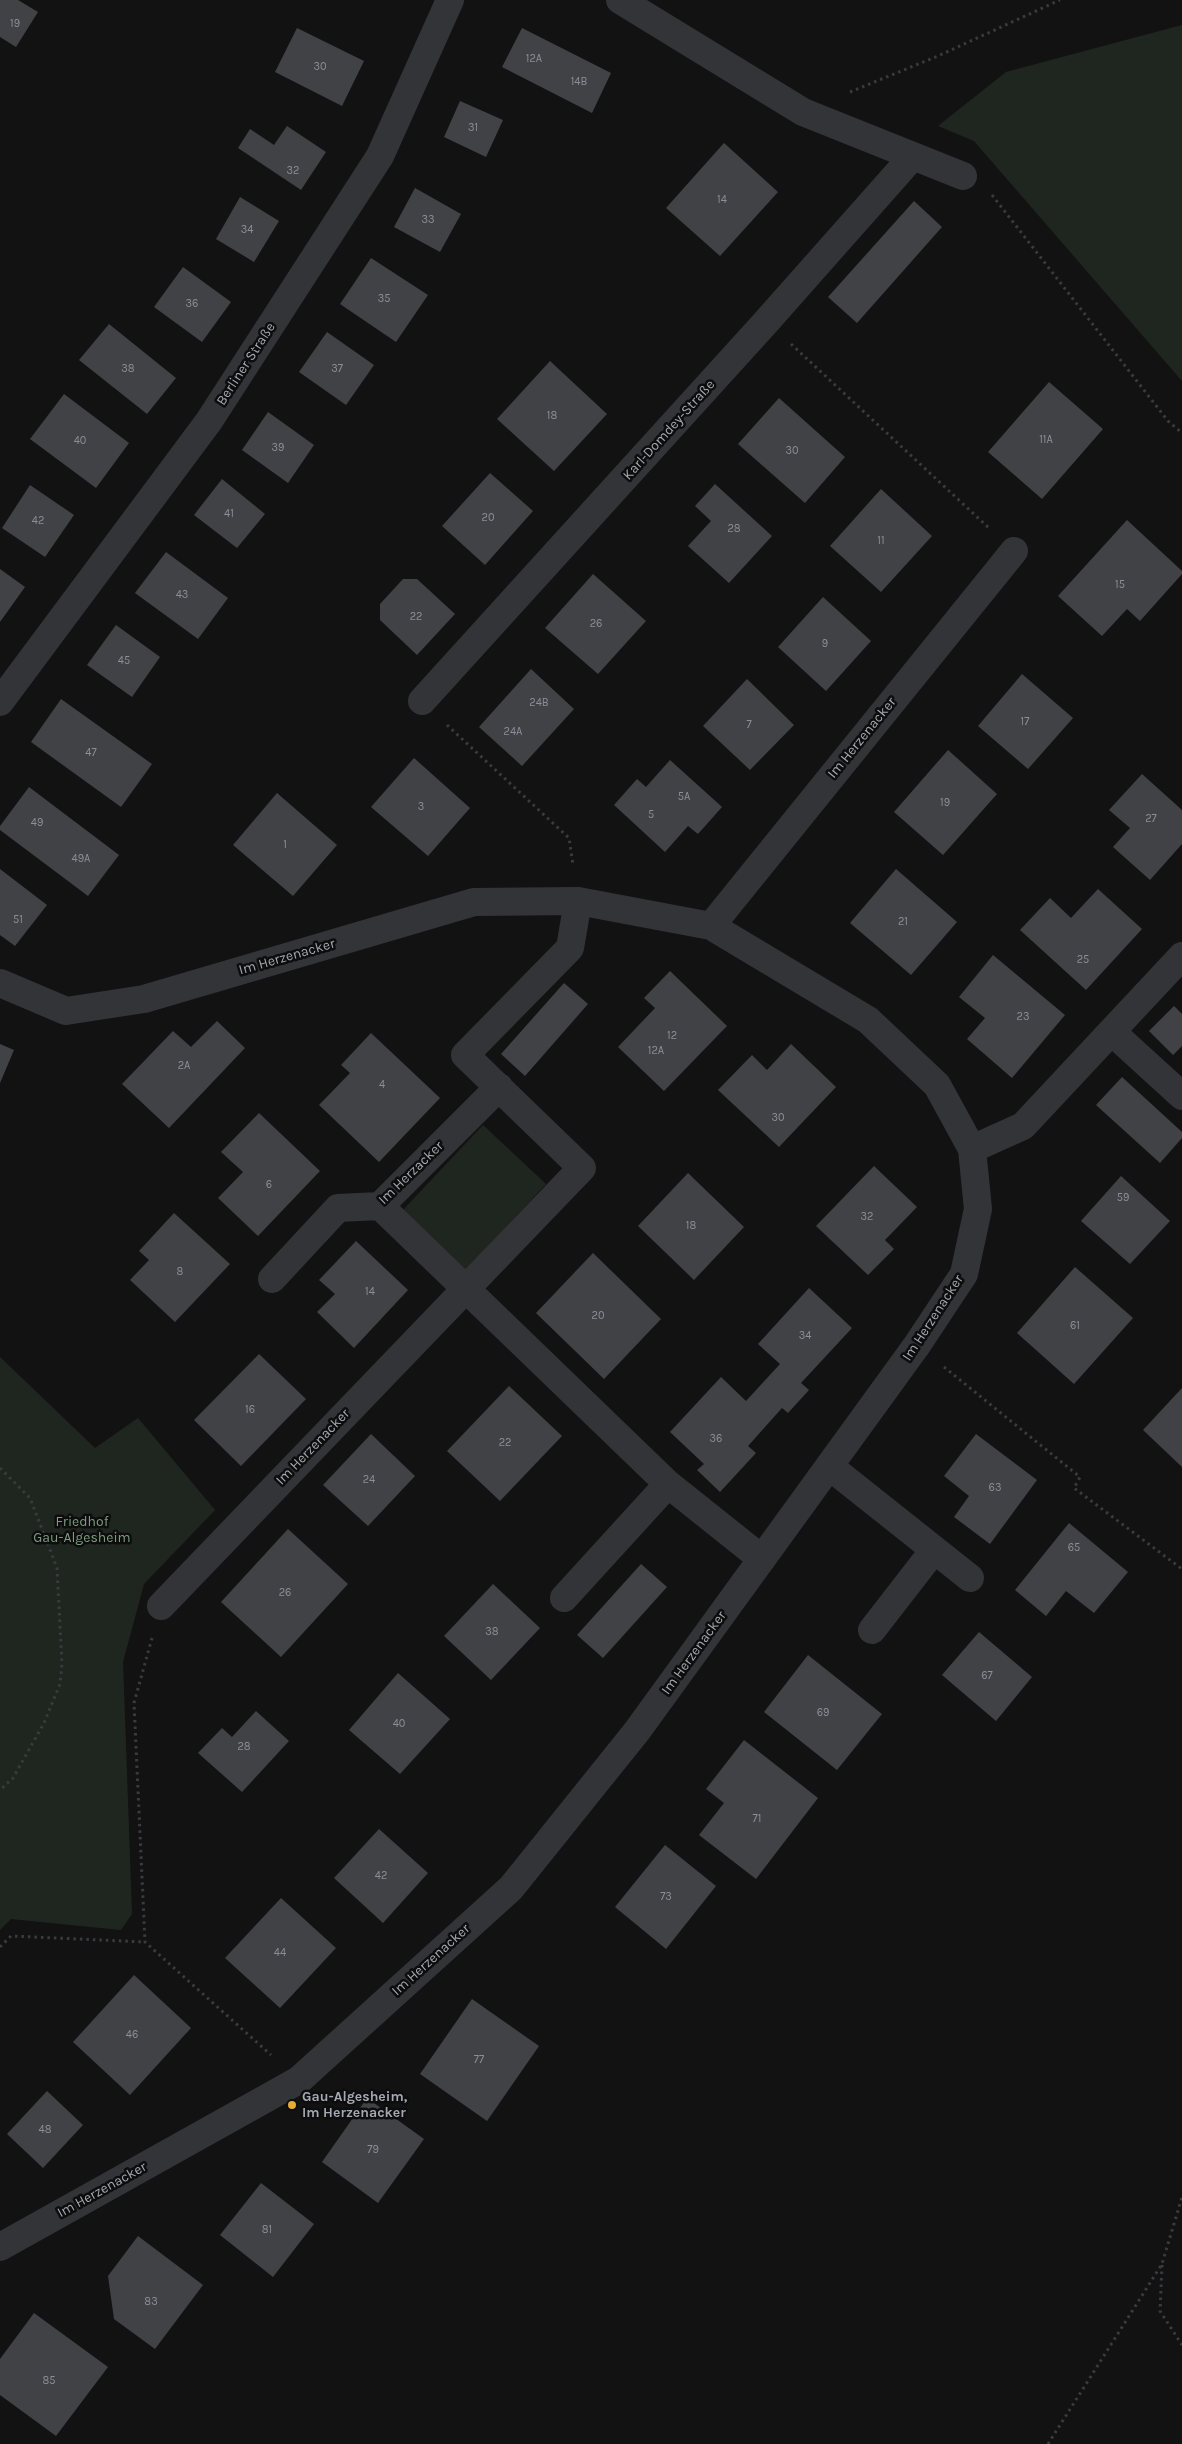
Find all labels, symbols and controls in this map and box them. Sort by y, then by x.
house number: 19 [10,17,20,31]
house number: 12A [526,52,542,66]
house number: 30 [313,60,327,74]
house number: 14B [571,75,587,89]
house number: 31 [468,121,478,135]
house number: 32 [287,164,299,178]
house number: 14 [717,193,727,207]
house number: 33 [422,213,434,227]
house number: 34 [241,223,253,237]
house number: 35 [378,292,390,306]
house number: 36 [186,297,198,311]
street label: Berliner Straße [213,319,279,409]
house number: 38 [121,362,135,376]
house number: 37 [331,362,343,376]
street label: Karl-Domdey-Straße [620,376,718,484]
house number: 18 [547,409,557,423]
house number: 11A [1039,433,1053,447]
house number: 40 [74,434,86,448]
house number: 39 [272,441,284,455]
house number: 30 [785,444,799,458]
house number: 41 [224,507,234,521]
house number: 20 [482,511,494,525]
house number: 42 [32,514,44,528]
house number: 28 [727,522,741,536]
house number: 11 [877,534,885,548]
house number: 15 [1115,578,1125,592]
house number: 43 [176,588,188,602]
house number: 22 [410,610,422,624]
house number: 26 [590,617,602,631]
house number: 9 [822,637,828,651]
house number: 45 [118,654,130,668]
street label: Im Herzenacker [824,694,900,782]
house number: 24B [529,696,549,710]
house number: 17 [1021,715,1029,729]
house number: 7 [746,718,752,732]
house number: 24A [504,725,522,739]
house number: 47 [85,746,97,760]
house number: 5A [678,790,690,804]
house number: 19 [940,796,950,810]
house number: 3 [418,800,424,814]
house number: 5 [648,808,654,822]
house number: 27 [1145,812,1157,826]
house number: 49 [31,816,43,830]
house number: 1 [283,838,287,852]
house number: 49A [72,852,90,866]
house number: 51 [13,913,23,927]
house number: 21 [898,915,908,929]
street label: Im Herzenacker [237,935,337,979]
house number: 25 [1077,953,1089,967]
house number: 23 [1017,1010,1029,1024]
house number: 12 [667,1029,677,1043]
house number: 12A [648,1044,664,1058]
house number: 2A [178,1059,190,1073]
house number: 4 [379,1078,385,1092]
house number: 30 [771,1111,785,1125]
street label: Im Herzacker [375,1138,447,1208]
house number: 6 [266,1178,272,1192]
house number: 59 [1117,1191,1129,1205]
house number: 32 [861,1210,873,1224]
house number: 18 [686,1219,696,1233]
house number: 8 [177,1265,183,1279]
street label: Im Herzenacker [899,1272,967,1364]
house number: 14 [365,1285,375,1299]
house number: 20 [592,1309,604,1323]
house number: 61 [1070,1319,1080,1333]
house number: 34 [799,1329,811,1343]
house number: 16 [245,1403,255,1417]
street label: Im Herzenacker [272,1405,354,1489]
house number: 36 [710,1432,722,1446]
house number: 22 [499,1436,511,1450]
house number: 24 [363,1473,375,1487]
house number: 63 [989,1481,1001,1495]
park label: Friedhof Gau-Algesheim [33,1514,131,1546]
house number: 65 [1068,1541,1080,1555]
house number: 26 [279,1586,291,1600]
street label: Im Herzenacker [658,1608,730,1698]
house number: 38 [485,1625,499,1639]
house number: 67 [981,1669,993,1683]
house number: 69 [817,1706,829,1720]
house number: 40 [393,1717,405,1731]
house number: 28 [237,1740,251,1754]
house number: 71 [753,1812,761,1826]
house number: 42 [375,1869,387,1883]
house number: 73 [660,1890,672,1904]
street label: Im Herzenacker [388,1921,474,1999]
house number: 44 [274,1946,286,1960]
house number: 46 [126,2028,138,2042]
house number: 77 [474,2053,484,2067]
place label: Gau-Algesheim, Im Herzenacker [302,2089,407,2122]
marker: Gau-Algesheim, Im Herzenacker [286,2099,298,2111]
house number: 48 [39,2123,51,2137]
house number: 79 [367,2143,379,2157]
street label: Im Herzenacker [55,2159,149,2221]
house number: 81 [262,2223,272,2237]
house number: 83 [144,2295,158,2309]
house number: 85 [43,2374,55,2388]

